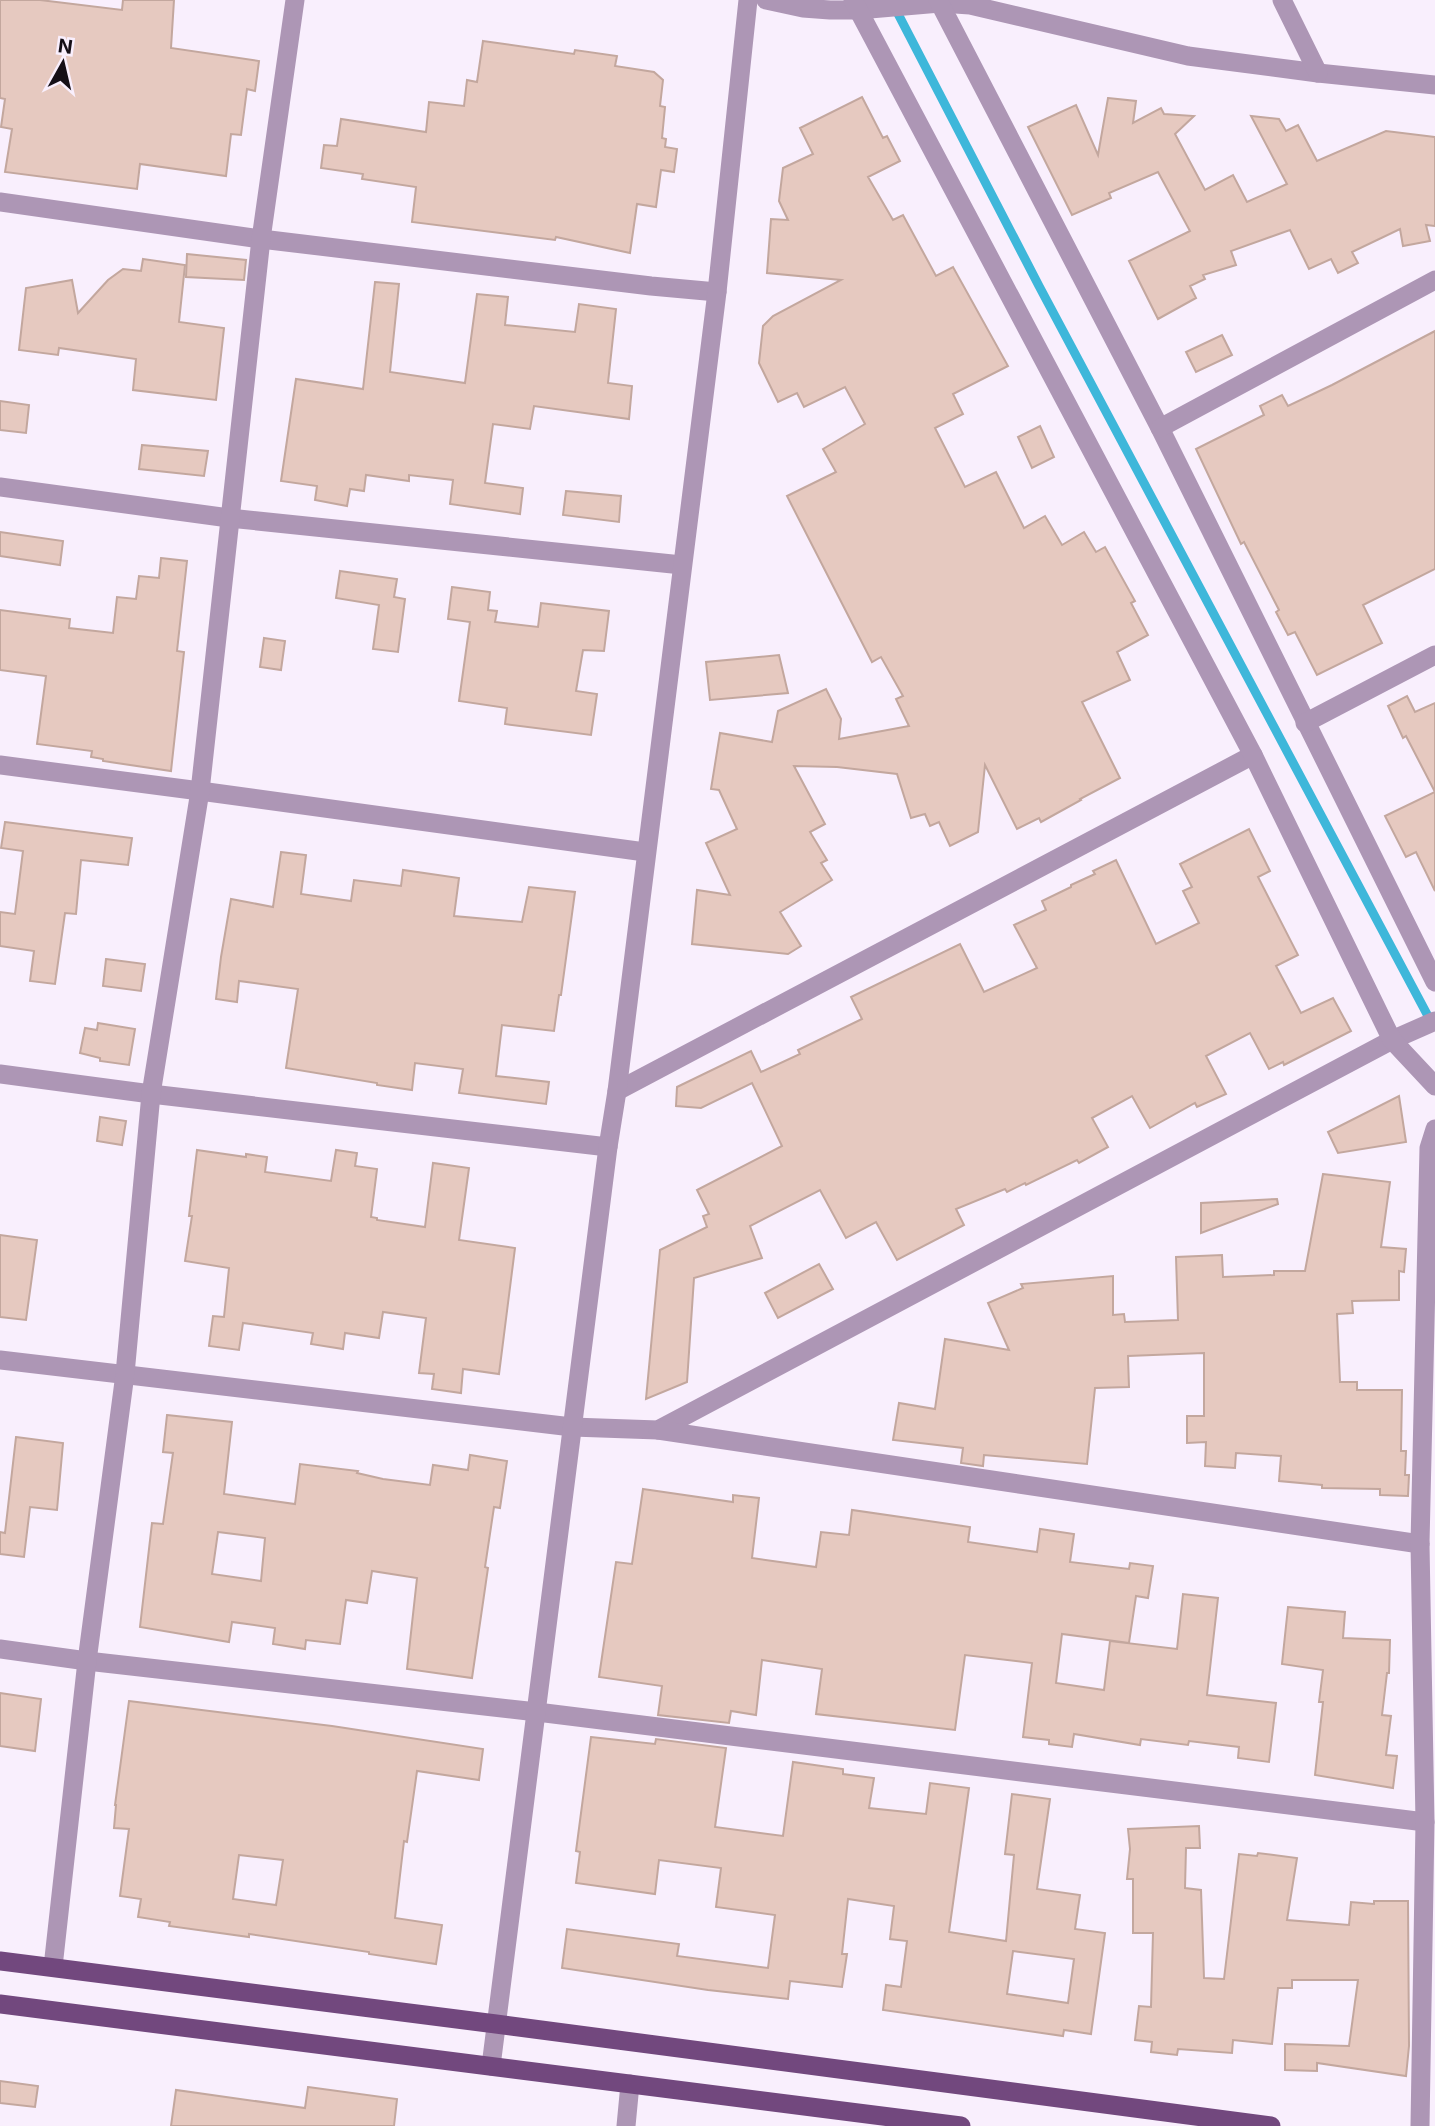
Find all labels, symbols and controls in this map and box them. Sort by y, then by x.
north arrow [28,28,98,98]
text: N [57,34,74,59]

